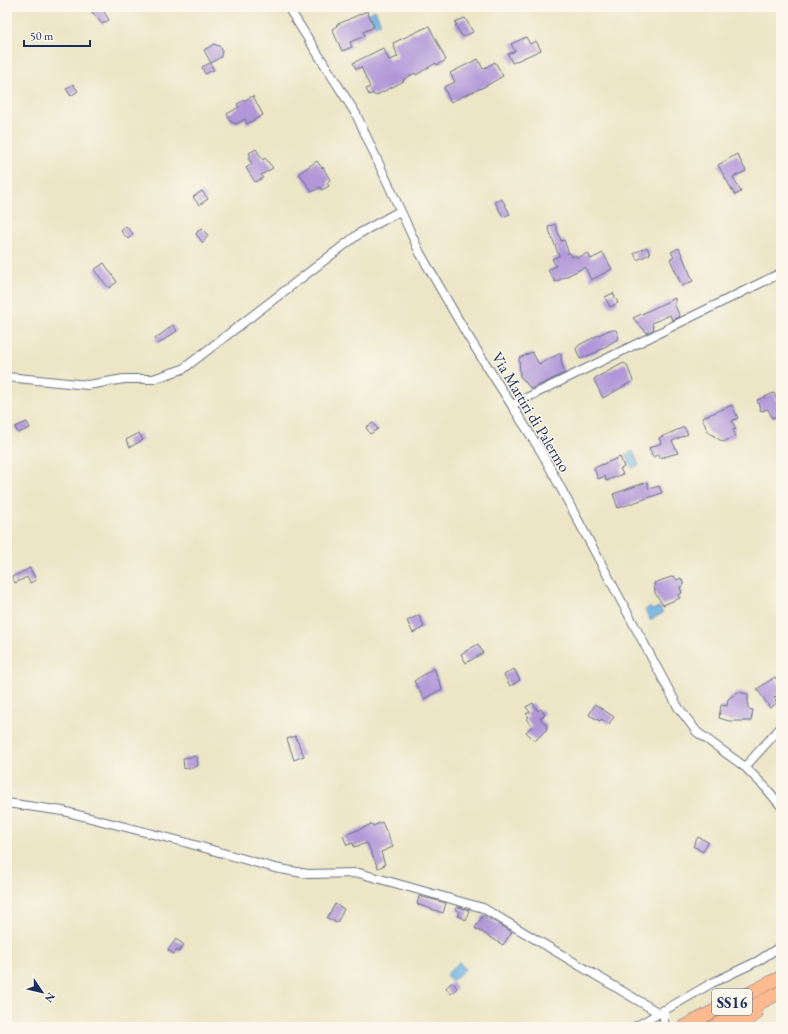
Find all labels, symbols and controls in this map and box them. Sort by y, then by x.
scale bar [24,22,90,48]
text: 50 m [30,28,54,44]
street label: Via Martiri di Palermo [487,348,575,476]
north arrow [22,972,62,1012]
road number: SS16 [712,989,752,1015]
text: N [42,990,58,1005]

